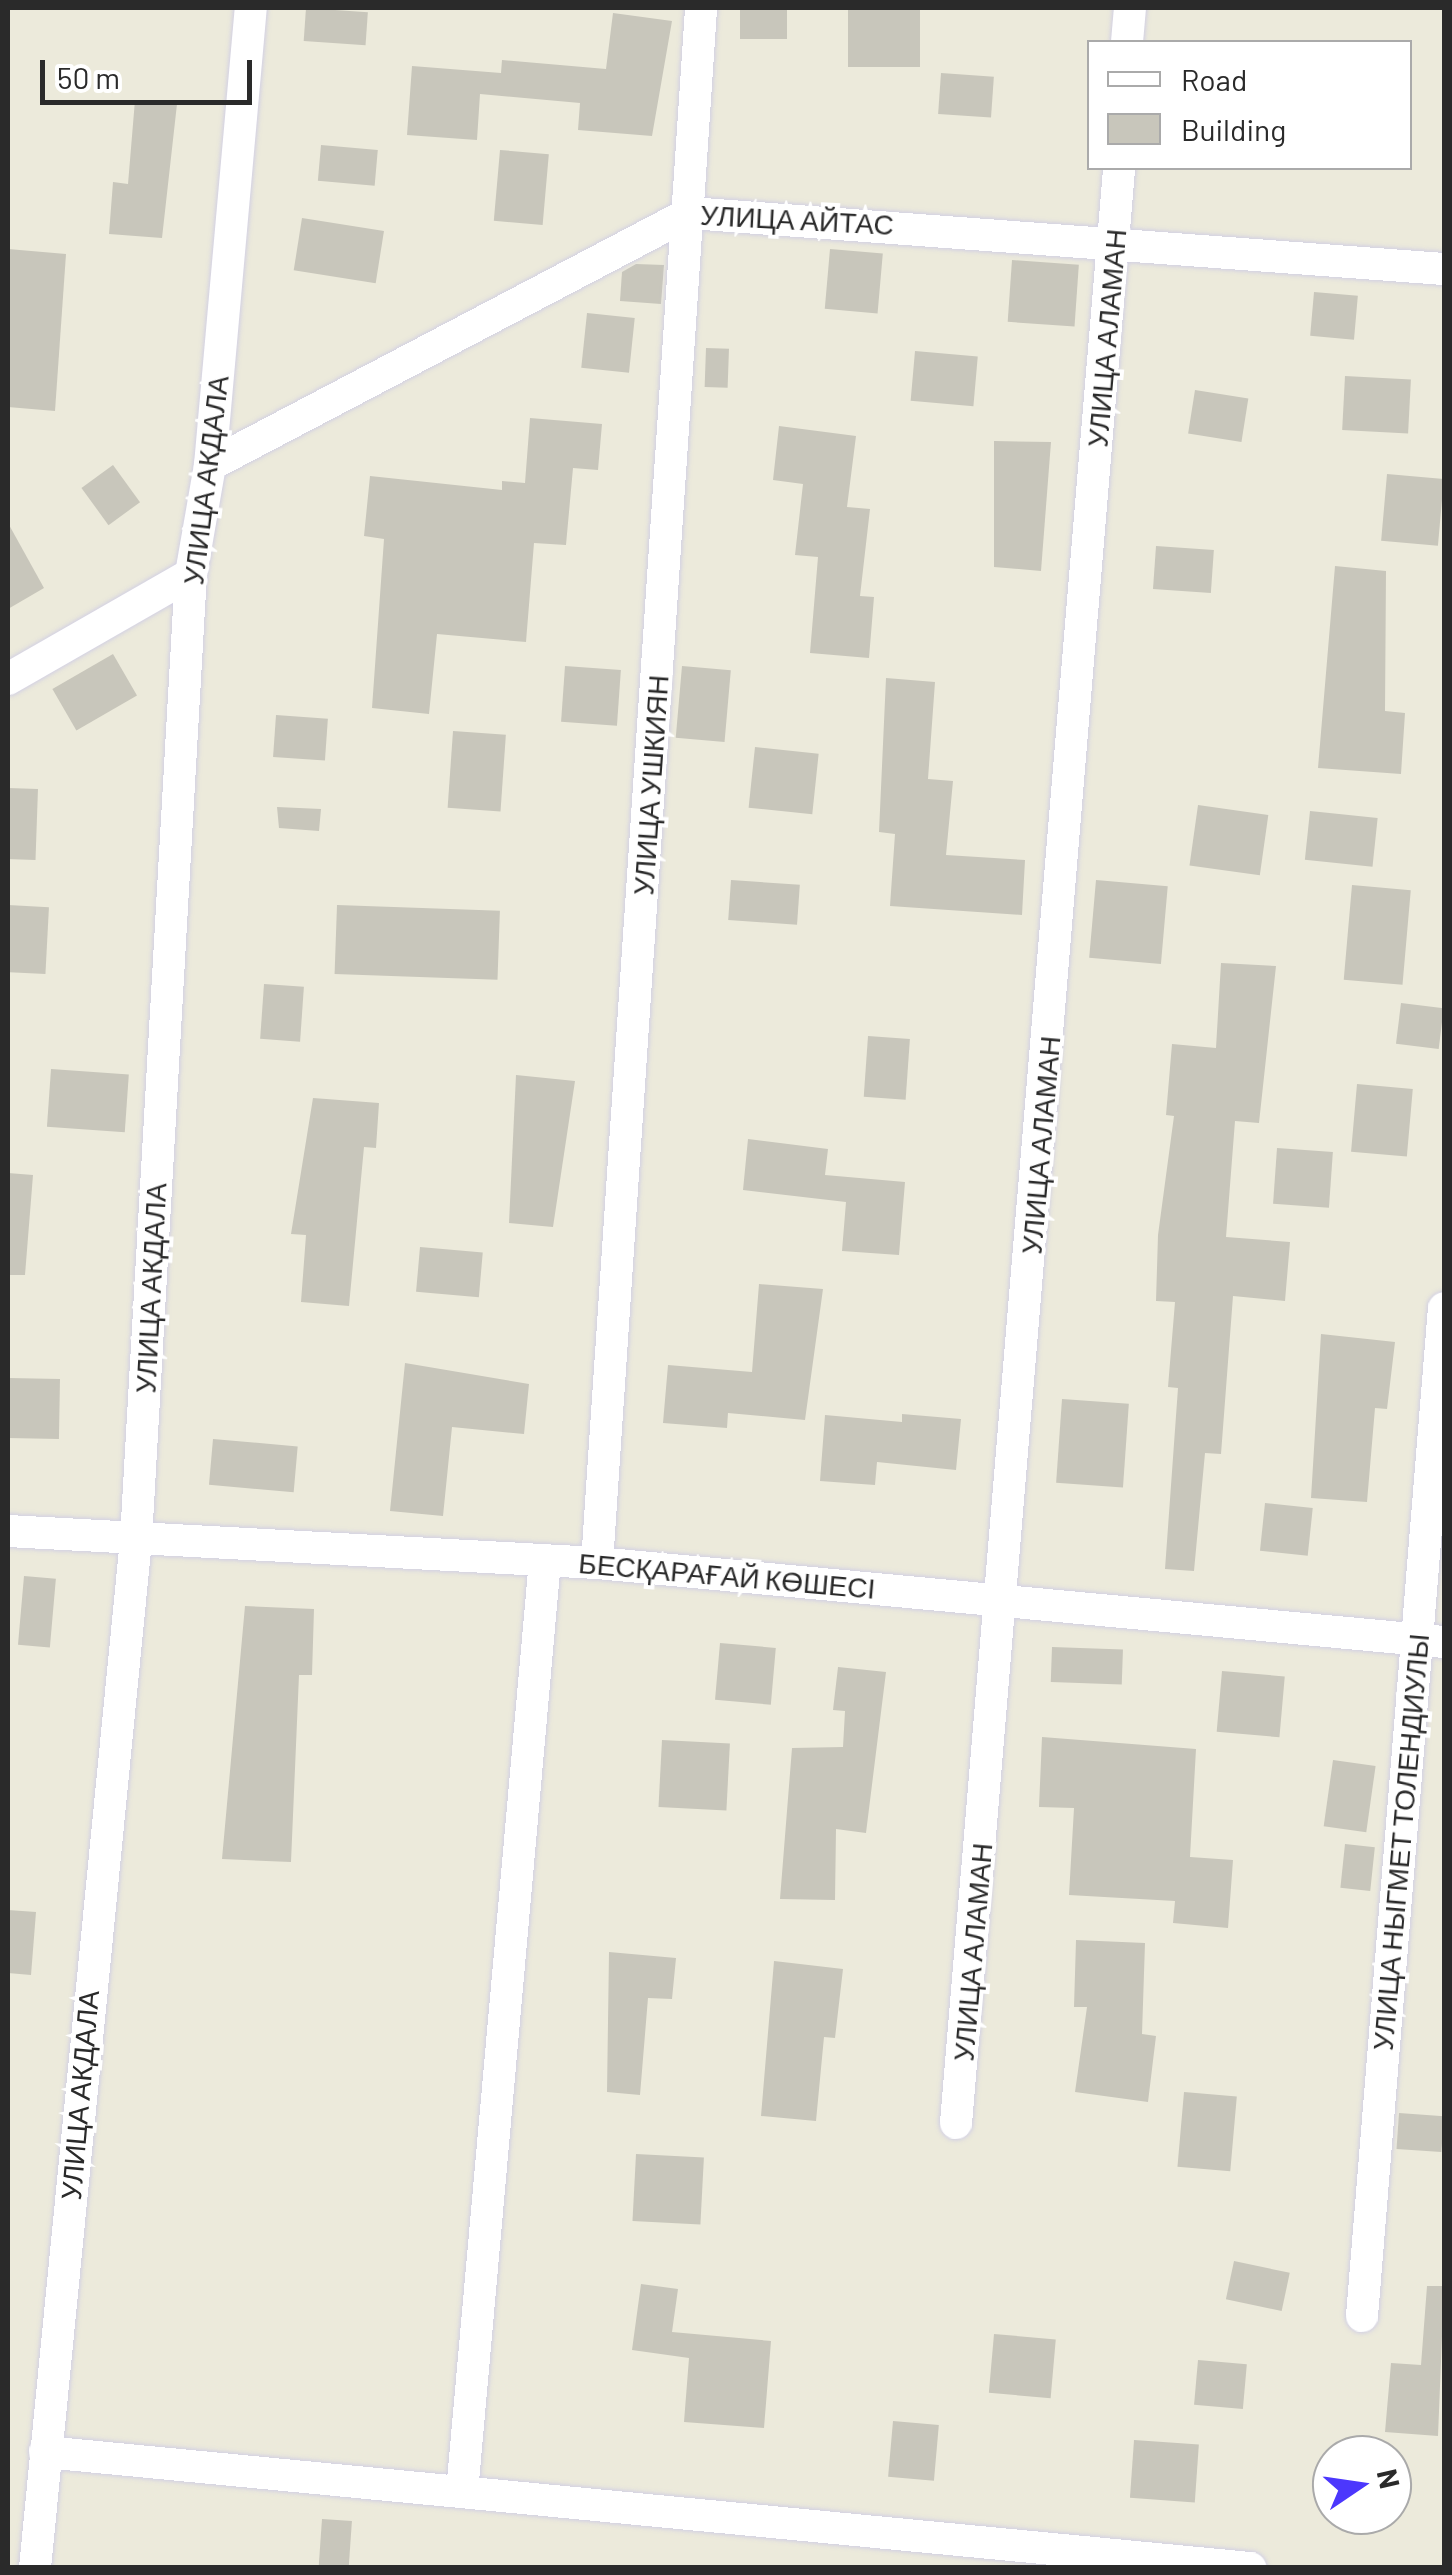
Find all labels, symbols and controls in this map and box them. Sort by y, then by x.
scale bar [45,40,258,102]
legend [1087,40,1412,170]
text: 50 m [57,59,120,95]
text: Road [1181,61,1247,97]
text: Building [1181,111,1286,147]
street label: УЛИЦА АЙТАС [699,197,895,241]
street label: УЛИЦА АЛАМАН [1080,227,1132,449]
street label: УЛИЦА АКДАЛА [175,373,235,587]
street label: УЛИЦА УШКИЯН [626,674,674,896]
street label: УЛИЦА АЛАМАН [1014,1034,1066,1256]
street label: УЛИЦА АКДАЛА [128,1182,172,1394]
street label: БЕСҚАРАҒАЙ КӨШЕСІ [577,1545,877,1605]
street label: УЛИЦА НЫГМЕТ ТОЛЕНДИУЛЫ [1365,1632,1435,2052]
street label: УЛИЦА АЛАМАН [946,1841,998,2063]
street label: УЛИЦА АКДАЛА [53,1989,105,2201]
north arrow [1312,2435,1412,2535]
text: N [1371,2466,1408,2492]

